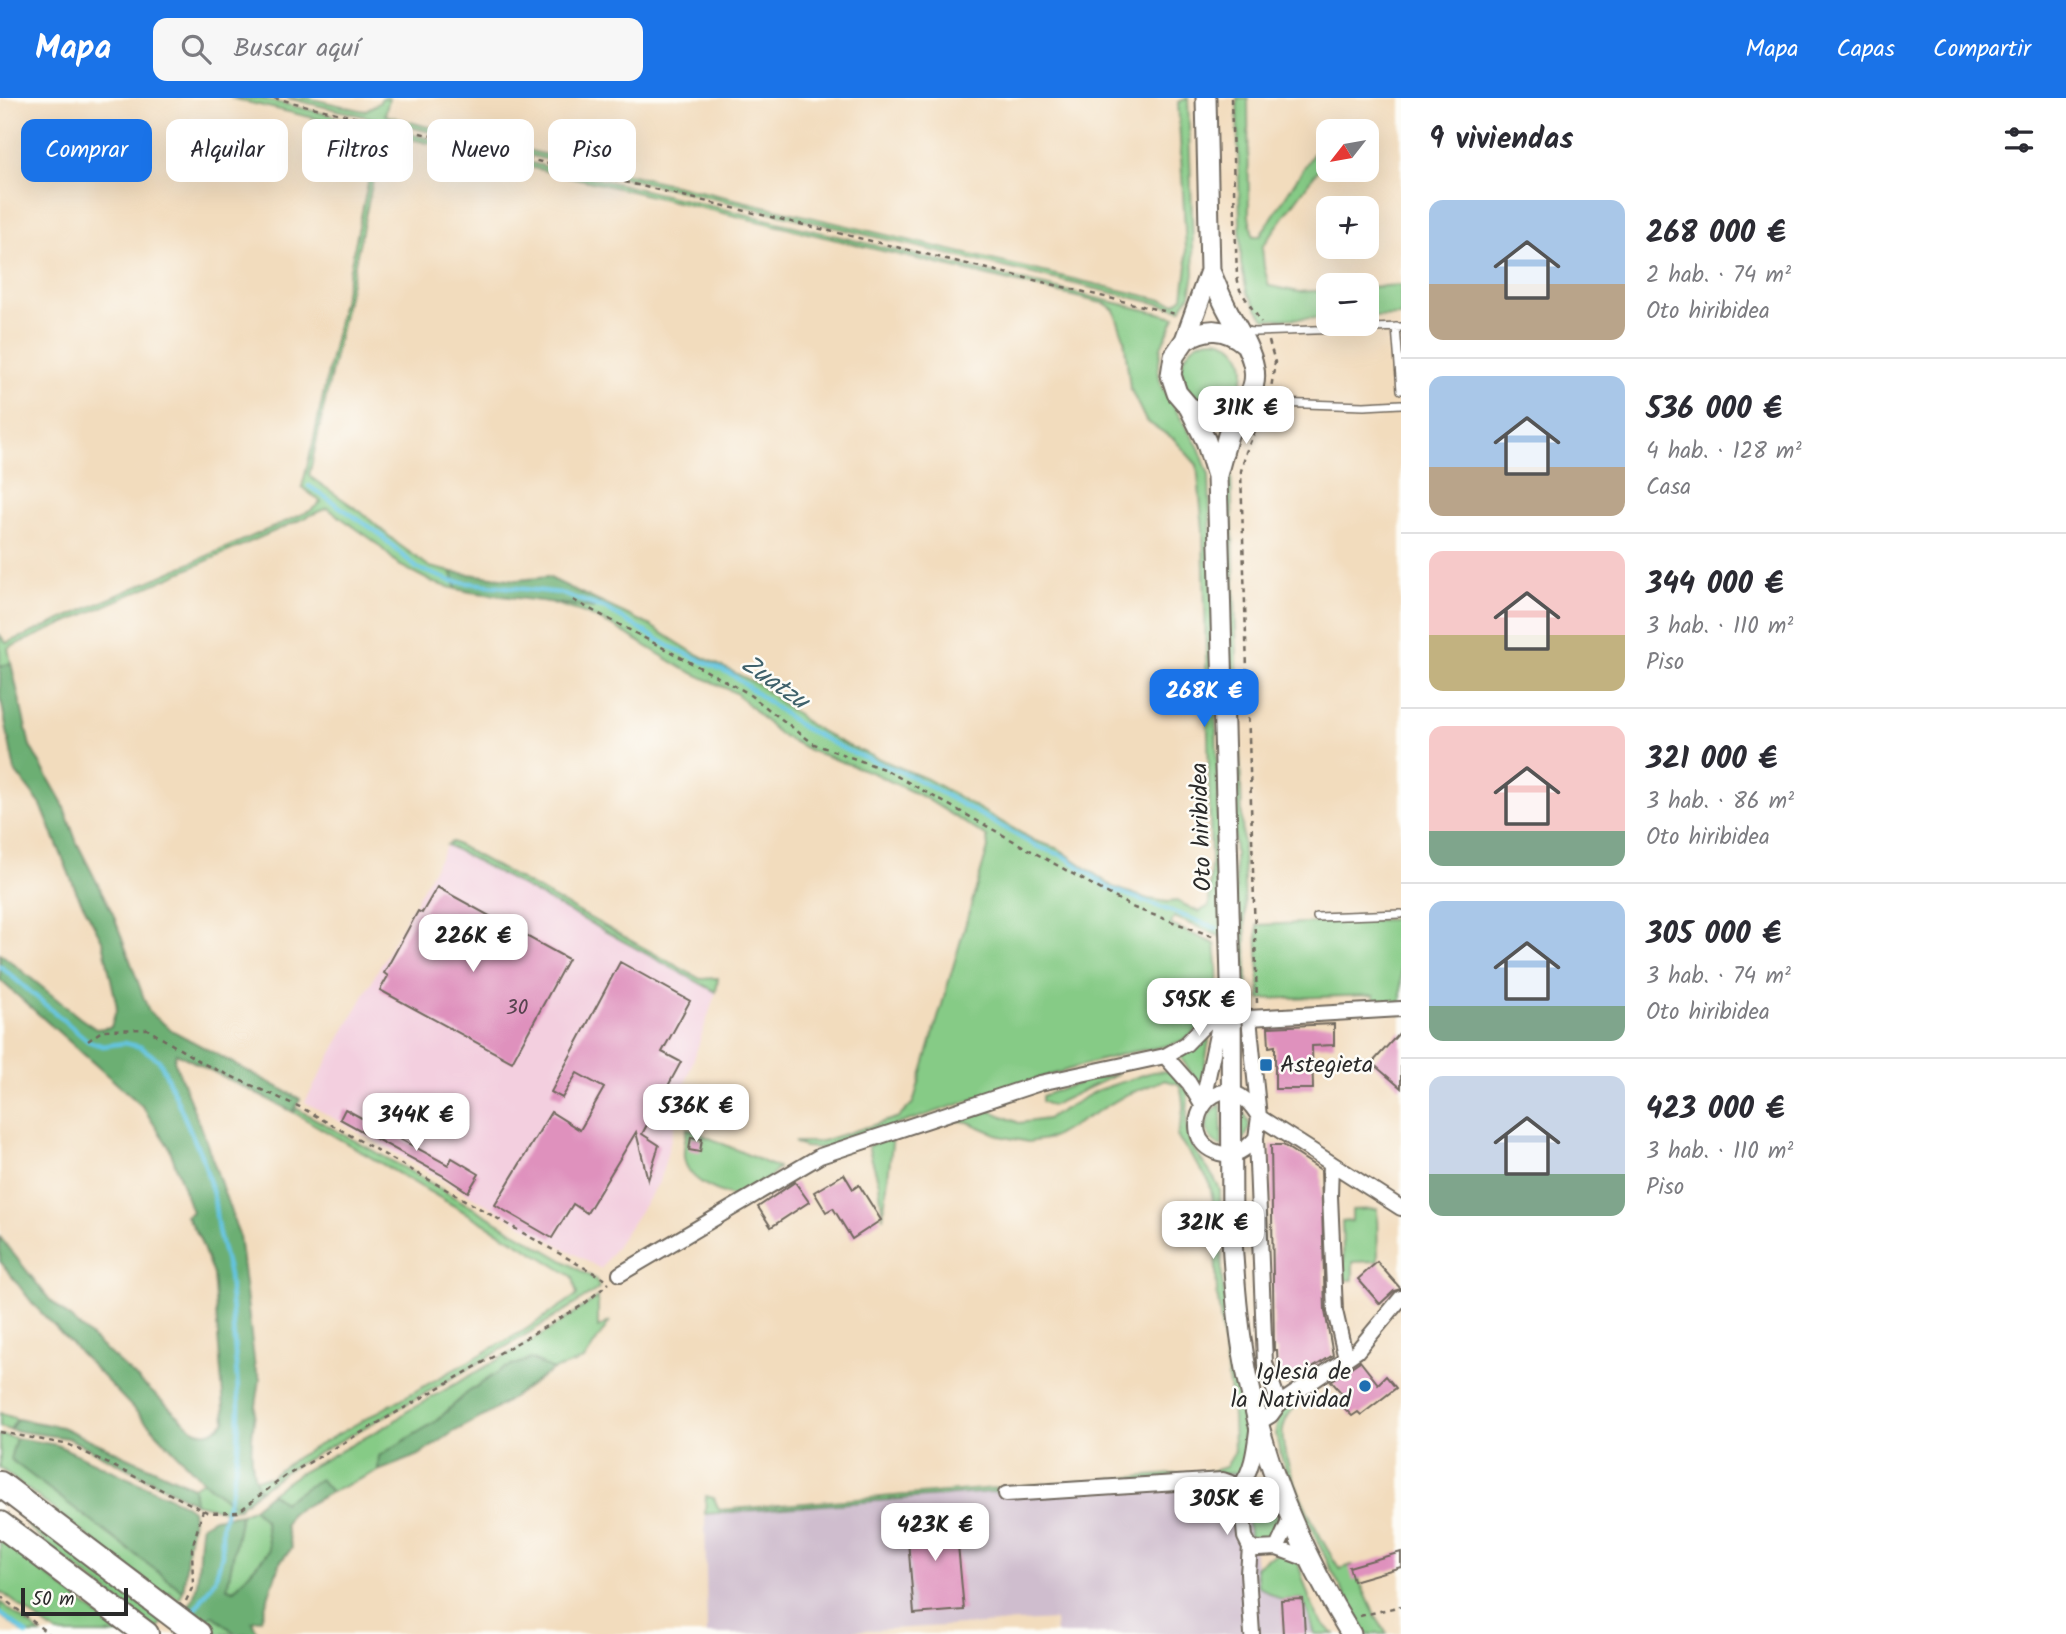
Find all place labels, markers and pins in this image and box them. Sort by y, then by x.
pin: 311K € [1189,386,1303,446]
pin: 268K € [1147,670,1261,729]
pin: 226K € [416,914,530,974]
pin: 595K € [1142,978,1256,1038]
place label: Astegieta [1280,1046,1373,1085]
marker: Astegieta [1258,1057,1274,1073]
pin: 536K € [639,1084,753,1144]
pin: 344K € [359,1094,473,1153]
pin: 321K € [1156,1202,1270,1261]
place label: Iglesia de la Natividad [1231,1353,1352,1420]
marker: Iglesia de la Natividad [1357,1378,1373,1394]
pin: 305K € [1170,1478,1284,1537]
pin: 423K € [878,1504,992,1563]

